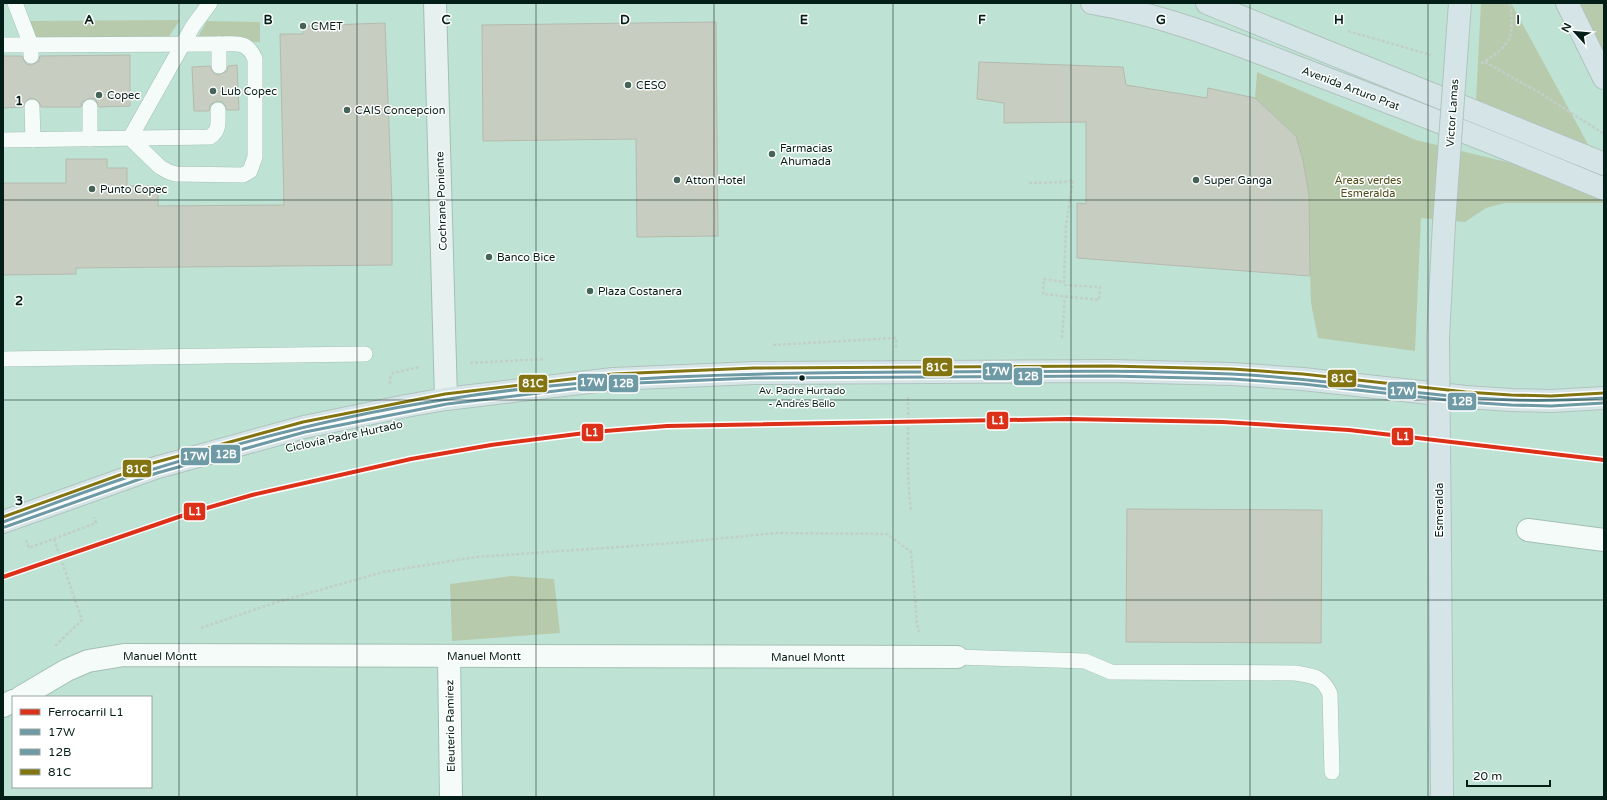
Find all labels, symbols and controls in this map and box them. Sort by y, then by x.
text: A [84,12,94,28]
text: B [263,12,273,28]
text: C [441,12,451,28]
text: D [620,12,630,28]
text: E [800,12,808,28]
text: F [978,12,986,28]
text: G [1156,12,1166,28]
text: H [1334,12,1344,28]
text: I [1516,12,1520,28]
north arrow [1555,12,1595,52]
place label: CMET [311,20,343,33]
marker: CMET [298,21,308,31]
text: N [1559,21,1574,35]
street label: Avenida Arturo Prat [1300,64,1402,113]
place label: CESO [636,79,666,92]
street label: Víctor Lamas [1444,79,1461,147]
marker: CESO [623,80,633,90]
place label: Lub Copec [221,85,277,98]
marker: Lub Copec [208,86,218,96]
place label: Copec [107,89,140,102]
marker: Copec [94,90,104,100]
text: 1 [15,93,23,109]
place label: CAIS Concepcion [355,104,445,117]
marker: CAIS Concepcion [342,105,352,115]
place label: Farmacias Ahumada [780,142,833,168]
marker: Farmacias Ahumada [767,149,777,159]
street label: Cochrane Poniente [433,151,450,251]
park label: Áreas verdes Esmeralda [1334,173,1402,200]
place label: Atton Hotel [685,174,745,187]
place label: Super Ganga [1204,174,1272,187]
marker: Atton Hotel [672,175,682,185]
marker: Super Ganga [1191,175,1201,185]
place label: Punto Copec [100,183,168,196]
marker: Punto Copec [87,184,97,194]
place label: Banco Bice [497,251,555,264]
marker: Banco Bice [484,252,494,262]
place label: Plaza Costanera [598,285,682,298]
marker: Plaza Costanera [585,286,595,296]
text: 2 [15,293,23,309]
line badge: 81C [922,357,953,377]
text: 81C [926,361,948,374]
line badge: 17W [982,362,1013,381]
text: 17W [985,365,1010,378]
line badge: 12B [1013,367,1043,386]
line badge: 81C [1327,369,1357,388]
text: 12B [1017,370,1039,383]
text: 81C [1331,372,1353,385]
line badge: 17W [577,373,608,392]
marker: Av. Padre Hurtado - Andrés Bello [797,373,807,383]
line badge: 81C [518,374,548,393]
line badge: 12B [608,374,639,393]
text: 17W [580,376,605,389]
text: 81C [522,377,544,390]
text: 12B [612,377,634,390]
line badge: 17W [1387,381,1417,400]
place label: Av. Padre Hurtado - Andrés Bello [759,385,845,410]
text: 17W [1390,385,1415,398]
line badge: 12B [1447,392,1477,411]
text: 12B [1451,395,1473,408]
line badge: L1 [986,411,1009,430]
text: L1 [991,414,1005,427]
street label: Ciclovía Padre Hurtado [284,418,404,455]
line badge: L1 [581,423,604,442]
text: L1 [585,426,599,439]
line badge: L1 [1391,427,1414,446]
text: L1 [1396,430,1410,443]
line badge: 12B [210,444,241,464]
line badge: 17W [180,447,210,466]
text: 12B [215,448,237,461]
text: 17W [183,450,208,463]
line badge: 81C [122,459,152,478]
text: 81C [126,463,148,476]
street label: Esmeralda [1433,483,1446,537]
text: 3 [15,493,23,509]
line badge: L1 [183,502,206,521]
text: L1 [188,505,202,518]
street label: Manuel Montt [123,650,197,663]
street label: Manuel Montt [447,650,521,663]
street label: Manuel Montt [771,651,845,664]
street label: Eleuterio Ramírez [443,679,458,772]
legend [12,696,152,788]
text: Ferrocarril L1 [48,705,124,719]
text: 17W [48,725,75,739]
text: 12B [48,745,71,759]
scale bar [1467,762,1550,788]
text: 81C [48,765,71,779]
text: 20 m [1473,769,1502,783]

